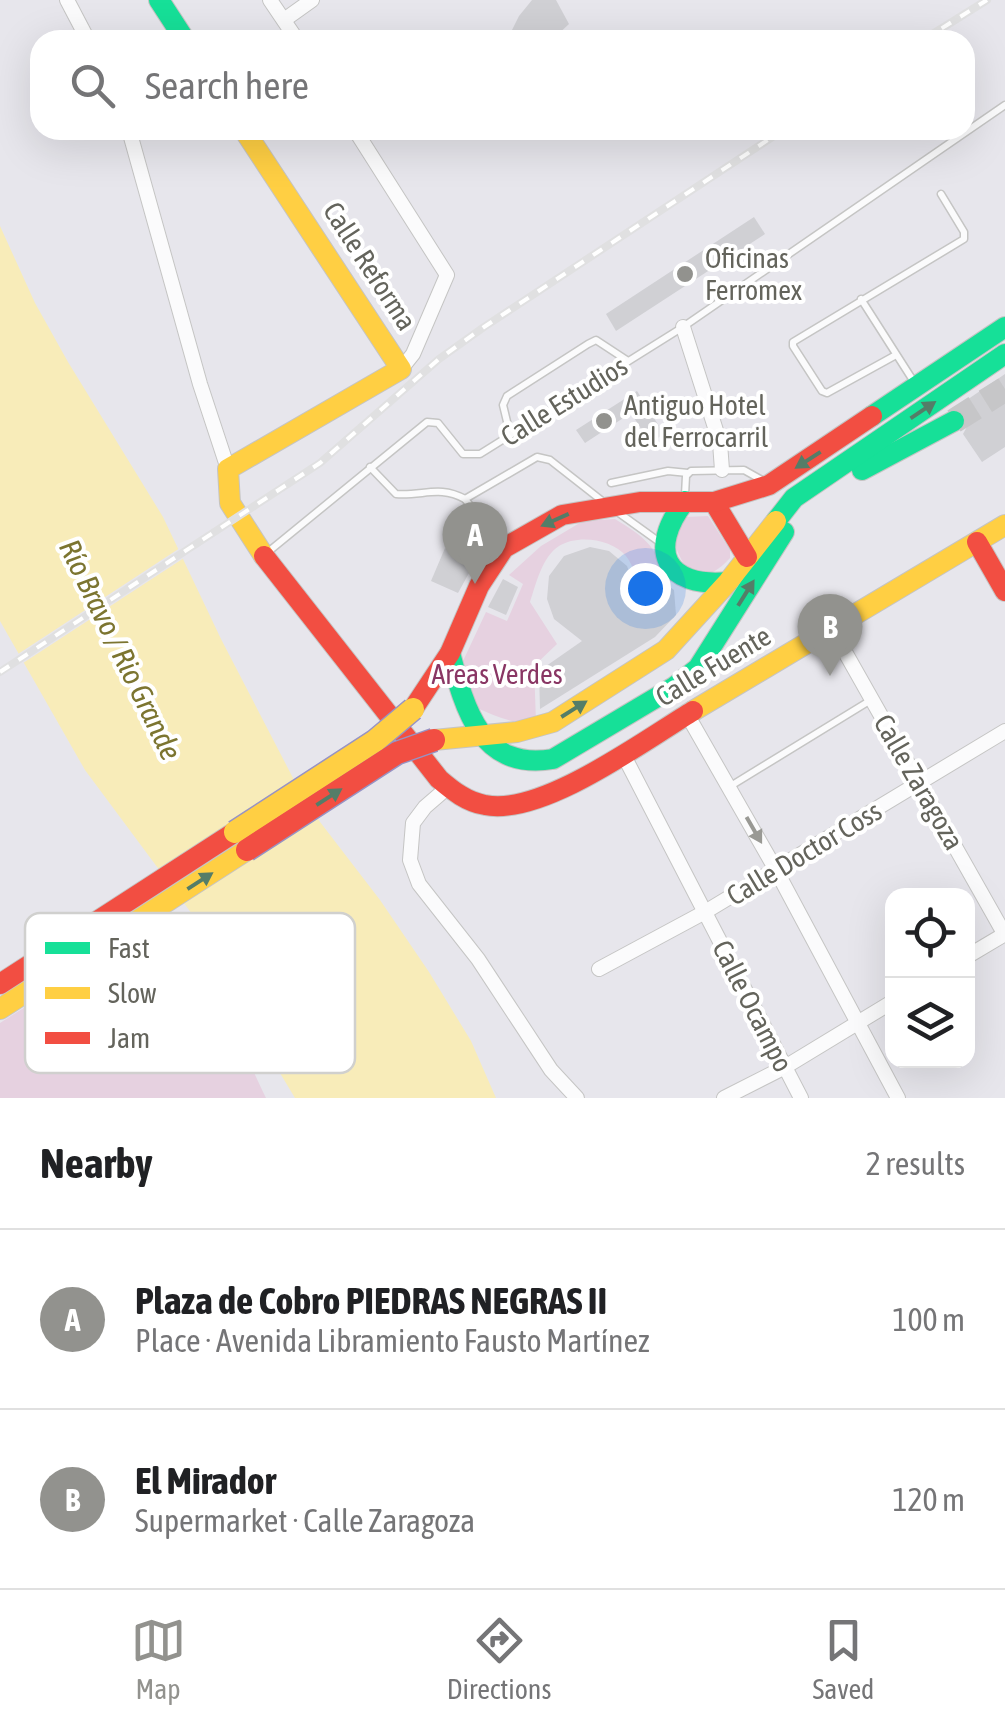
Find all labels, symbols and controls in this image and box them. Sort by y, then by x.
search box [30,30,975,140]
icon: search [65,58,120,113]
text: Search here [145,64,309,107]
street label: Calle Reforma [317,196,423,336]
place label: Oficinas Ferromex [705,242,802,306]
marker: Oficinas Ferromex [674,263,696,285]
street label: Calle Estudios [495,350,633,452]
place label: Antiguo Hotel del Ferrocarril [624,389,769,453]
one-way arrow [910,401,937,419]
marker: Antiguo Hotel del Ferrocarril [593,410,615,432]
one-way arrow [795,451,822,469]
pin: A [442,502,508,584]
one-way arrow [540,512,570,528]
water label: Río Bravo / Rio Grande [53,534,189,765]
your location [620,563,671,614]
one-way arrow [737,579,754,607]
pin: B [798,594,862,676]
street label: Calle Fuente [650,619,776,713]
park label: Areas Verdes [431,658,563,690]
one-way arrow [560,700,588,718]
street label: Calle Zaragoza [868,709,970,855]
one-way arrow [315,789,343,807]
street label: Calle Doctor Coss [721,794,887,912]
one-way arrow [745,816,762,845]
one-way arrow [186,872,213,890]
map controls [885,888,975,1068]
button: locate [885,888,975,978]
legend [25,913,355,1073]
text: Fast [108,932,150,964]
street label: Calle Ocampo [706,935,800,1077]
text: Slow [108,977,157,1009]
button: layers [885,978,975,1068]
text: Jam [108,1022,150,1054]
text: Nearby [40,1139,153,1187]
text: 2 results [866,1145,965,1182]
text: Plaza de Cobro PIEDRAS NEGRAS II [135,1279,607,1322]
text: A [65,1301,80,1338]
text: 100 m [892,1301,965,1338]
text: Place · Avenida Libramiento Fausto Martínez [135,1322,650,1359]
text: El Mirador [135,1459,276,1502]
text: B [65,1481,80,1518]
text: 120 m [892,1481,965,1518]
text: Supermarket · Calle Zaragoza [135,1502,475,1539]
tab: Map [131,1613,186,1705]
tab: Directions [447,1613,551,1705]
tab: Saved [813,1613,874,1705]

